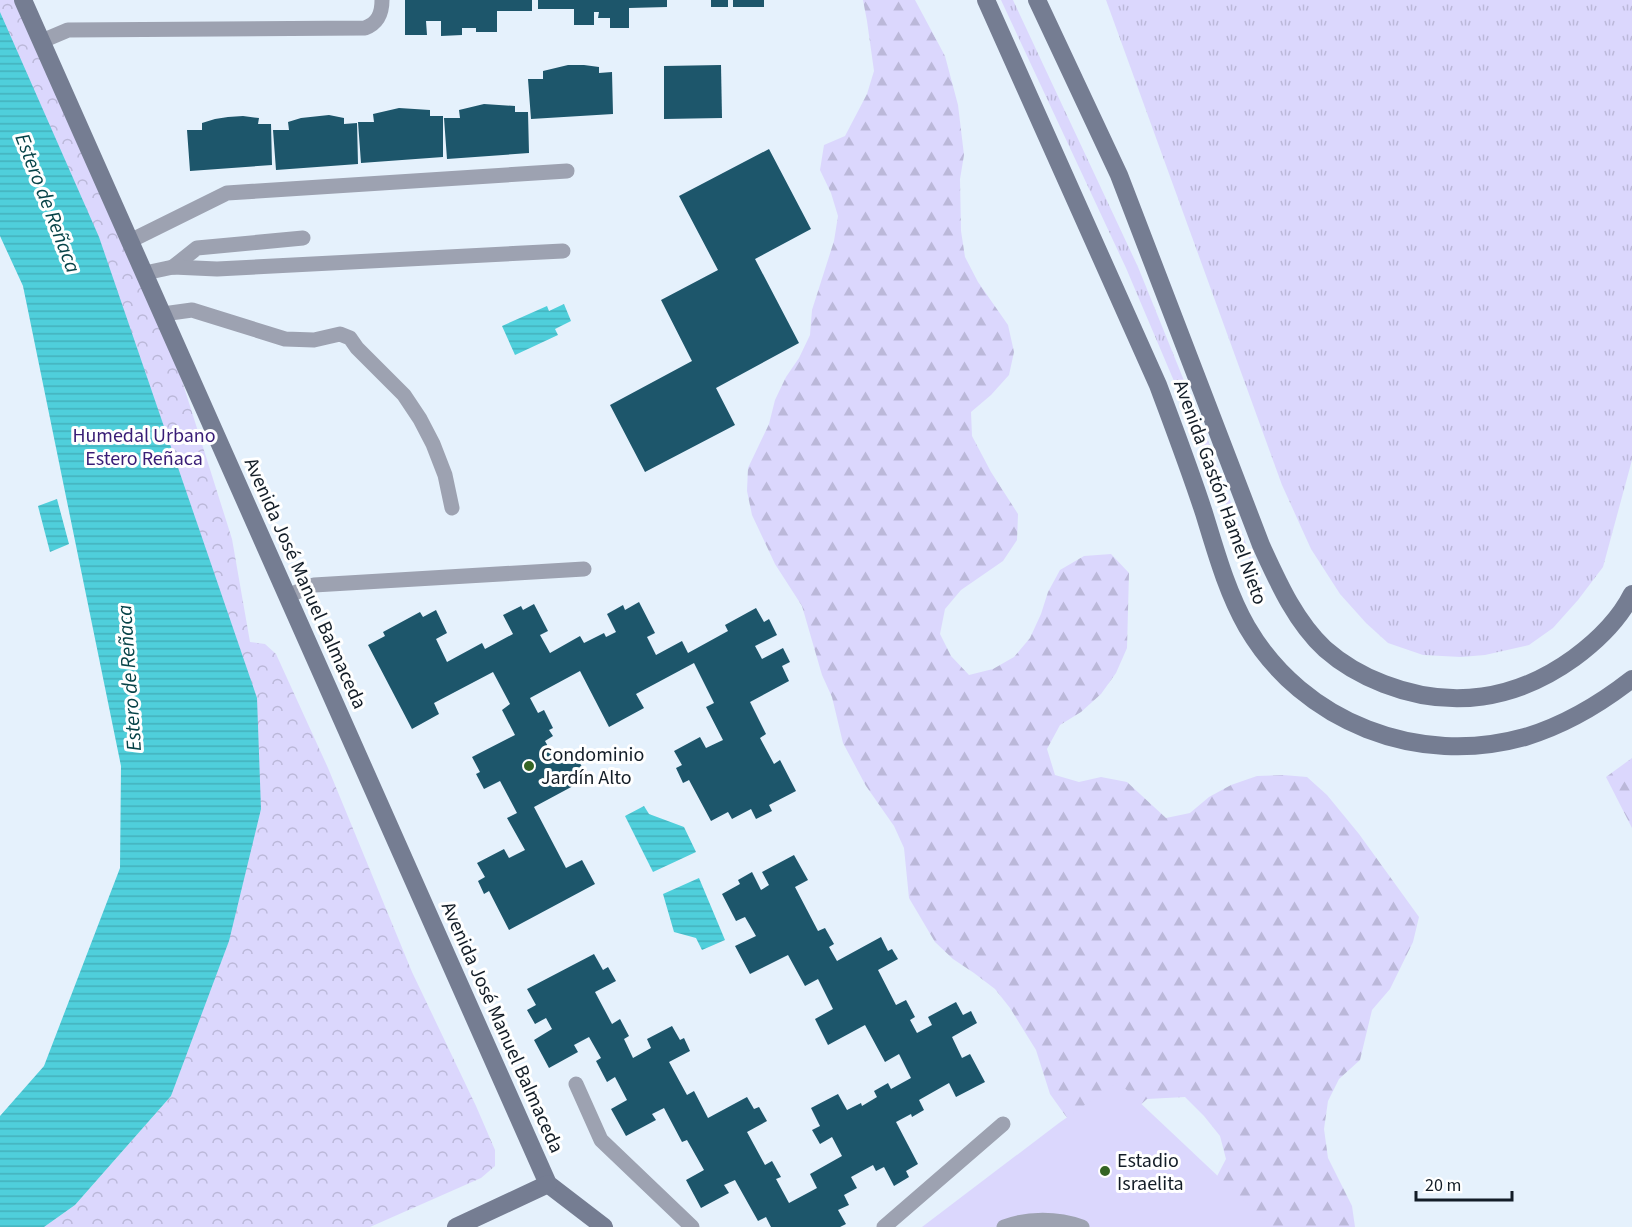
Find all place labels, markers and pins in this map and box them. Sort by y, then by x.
place label: Condominio Jardín Alto [541,741,644,792]
marker: Condominio Jardín Alto [522,759,536,773]
place label: Estadio Israelita [1117,1147,1184,1198]
marker: Estadio Israelita [1098,1164,1112,1178]

